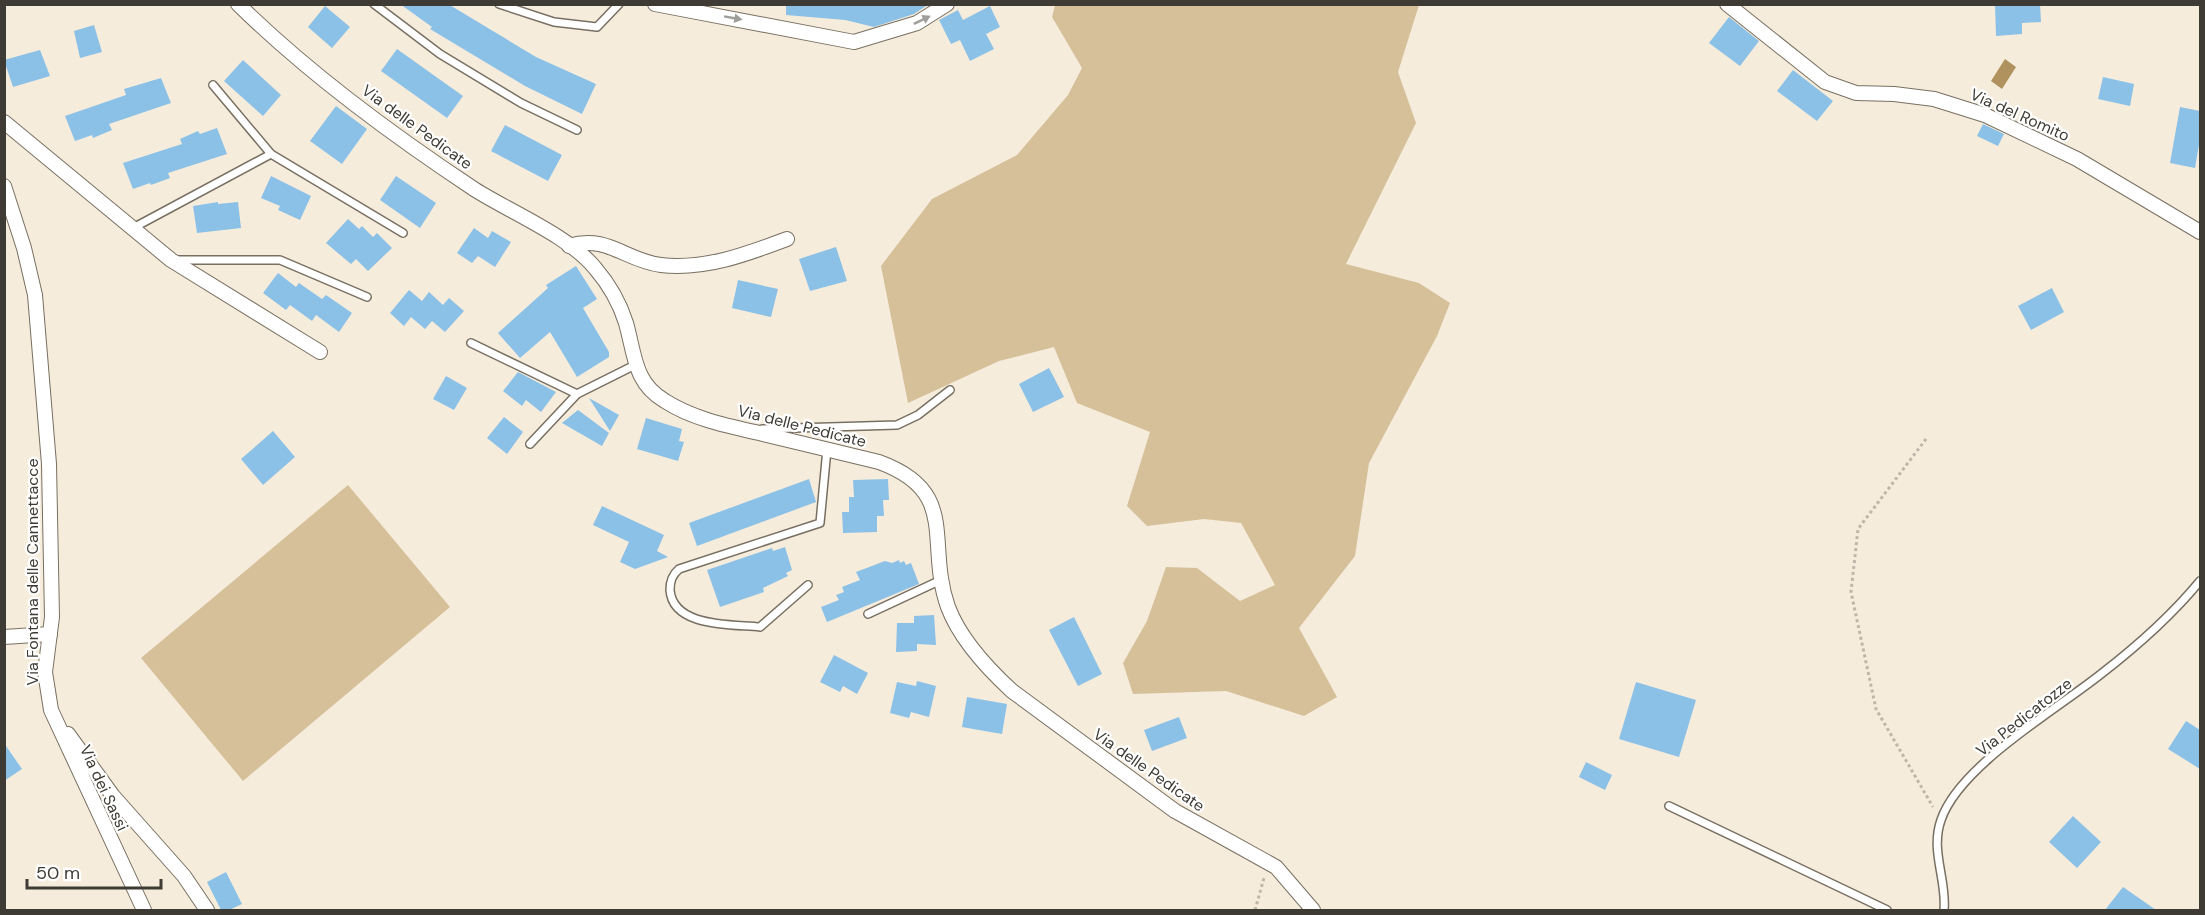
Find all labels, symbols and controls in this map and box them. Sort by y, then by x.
one-way arrow [724,14,743,23]
one-way arrow [914,15,931,25]
street label: Via delle Pedicate [358,80,476,174]
street label: Via del Romito [1967,84,2073,146]
street label: Via delle Pedicate [736,400,868,452]
street label: Via Fontana delle Cannettacce [22,458,43,686]
street label: Via Pedicatozze [1972,673,2076,761]
street label: Via delle Pedicate [1089,724,1209,816]
street label: Via dei Sassi [75,742,133,834]
scale bar [27,852,160,890]
text: 50 m [36,861,80,885]

